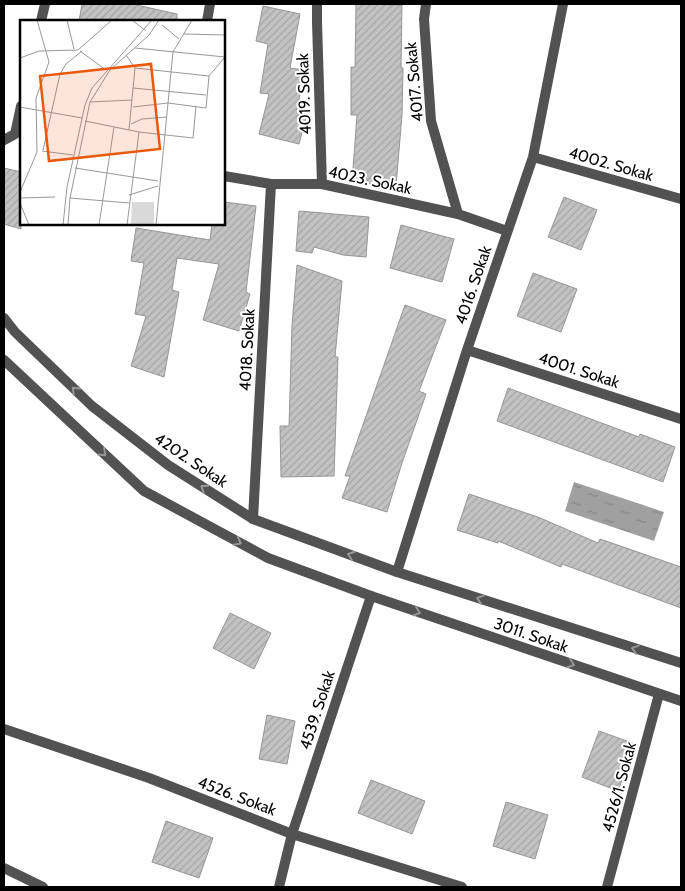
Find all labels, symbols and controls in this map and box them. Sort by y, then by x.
inset map [20,20,225,225]
street label: 4017. Sokak [401,40,427,123]
street label: 4019. Sokak [293,52,315,135]
street label: 4002. Sokak [567,143,656,185]
street label: 4023. Sokak [327,162,414,198]
street label: 4016. Sokak [451,242,496,327]
street label: 4018. Sokak [235,308,259,392]
street label: 4001. Sokak [536,348,623,392]
one-way arrow [71,386,80,395]
street label: 4202. Sokak [151,429,232,492]
one-way arrow [98,448,107,457]
one-way arrow [200,484,209,494]
one-way arrow [233,536,242,546]
one-way arrow [347,551,356,561]
one-way arrow [476,594,485,604]
one-way arrow [412,606,421,616]
street label: 3011. Sokak [491,613,571,657]
one-way arrow [631,644,640,654]
one-way arrow [566,658,574,668]
street label: 4539. Sokak [295,667,339,752]
street label: 4526/1. Sokak [598,739,640,834]
street label: 4526. Sokak [195,772,280,820]

